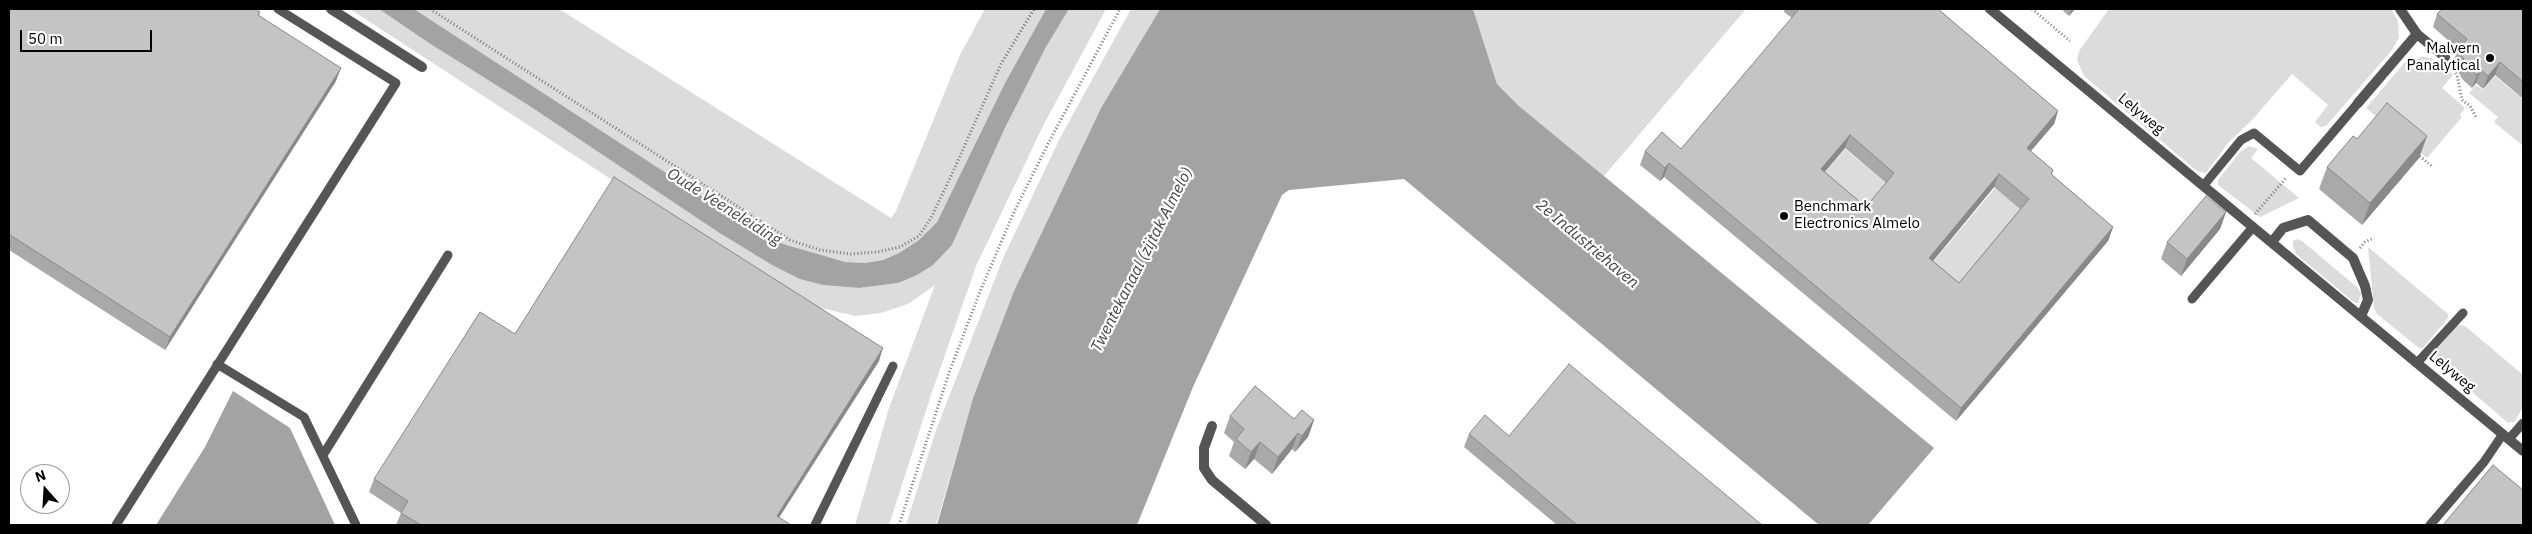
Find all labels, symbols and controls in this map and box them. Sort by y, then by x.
scale bar [22,20,155,52]
text: 50 m [28,29,63,48]
place label: Malvern Panalytical [2406,40,2480,75]
marker: Malvern Panalytical [2484,52,2496,64]
street label: Lelyweg [2114,90,2168,138]
water label: Oude Veeneleiding [663,164,785,250]
water label: Twentekanaal (zijtak Almelo) [1087,164,1197,356]
water label: 2e Industriehaven [1532,195,1642,293]
place label: Benchmark Electronics Almelo [1794,198,1920,233]
marker: Benchmark Electronics Almelo [1778,210,1790,222]
street label: Lelyweg [2425,348,2479,396]
north arrow [20,464,70,514]
text: N [33,466,48,486]

